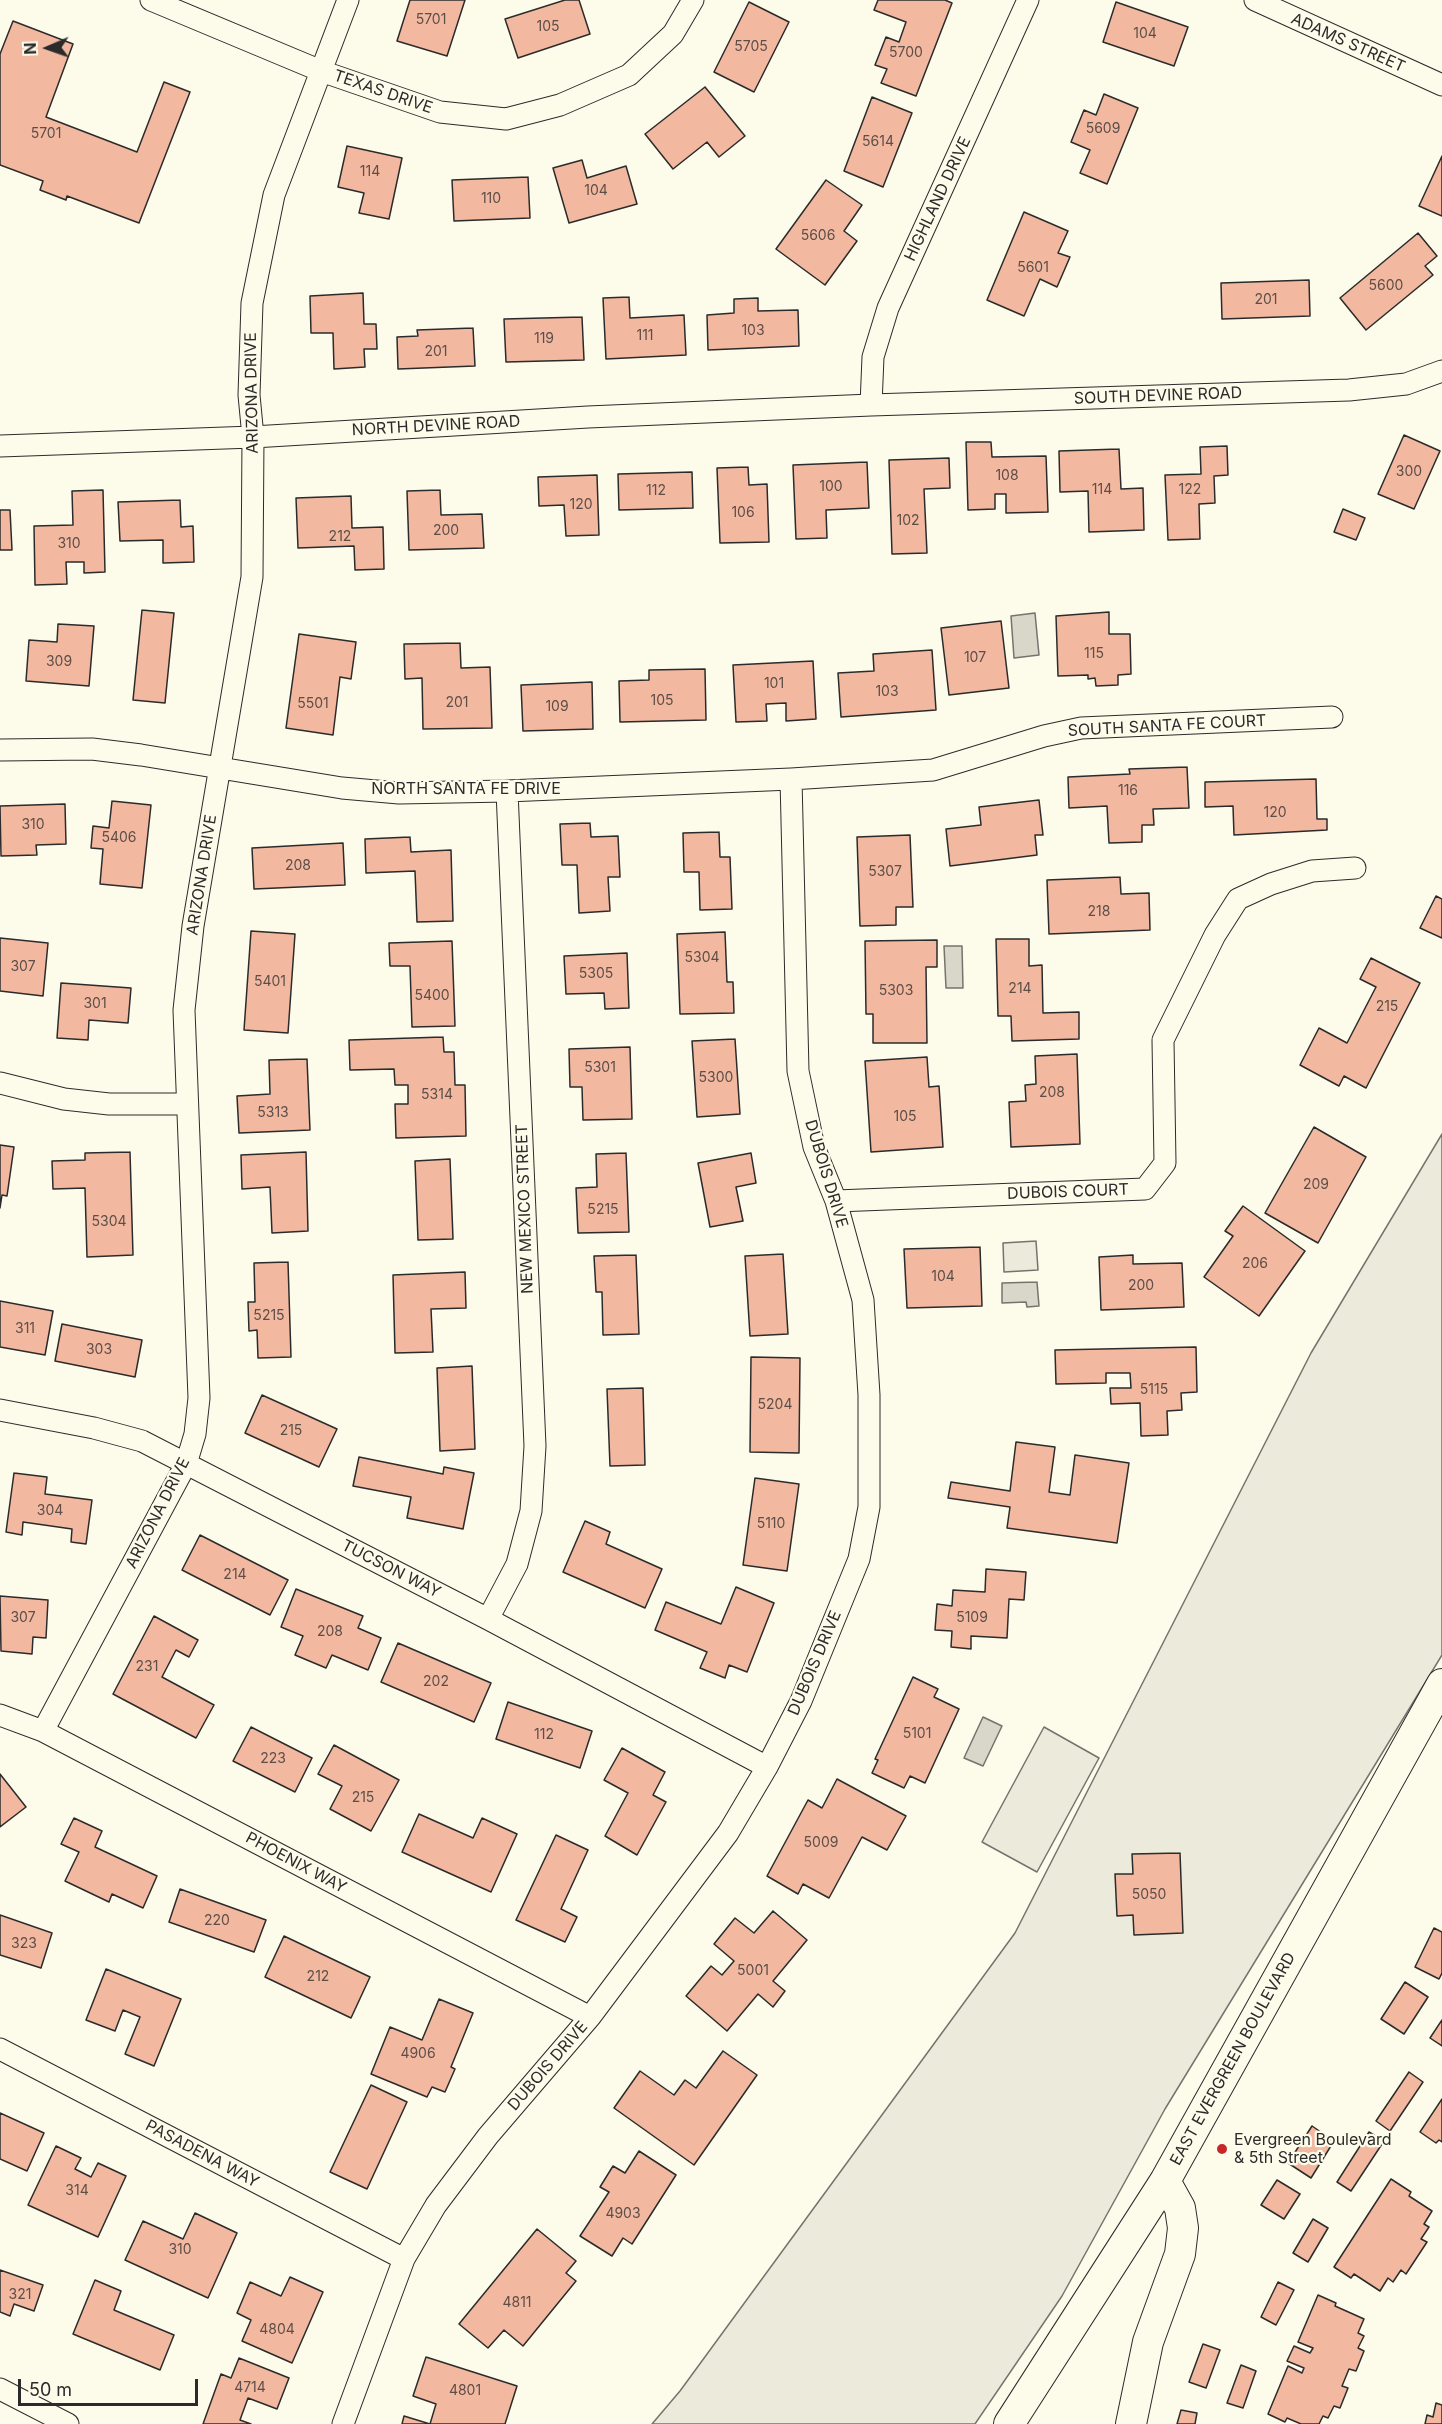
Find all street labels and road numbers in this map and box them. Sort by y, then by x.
street label: ADAMS STREET [1288,9,1408,77]
street label: TEXAS DRIVE [331,66,435,118]
street label: HIGHLAND DRIVE [901,134,975,264]
street label: ARIZONA DRIVE [241,332,263,454]
street label: SOUTH DEVINE ROAD [1074,383,1242,409]
street label: NORTH DEVINE ROAD [351,412,521,440]
street label: SOUTH SANTA FE COURT [1067,711,1267,741]
street label: NORTH SANTA FE DRIVE [371,779,561,799]
street label: ARIZONA DRIVE [183,813,221,937]
street label: DUBOIS DRIVE [800,1118,852,1230]
street label: NEW MEXICO STREET [512,1124,538,1294]
street label: DUBOIS COURT [1007,1180,1129,1204]
street label: ARIZONA DRIVE [122,1454,194,1572]
street label: TUCSON WAY [338,1536,444,1602]
street label: DUBOIS DRIVE [784,1608,846,1718]
street label: PHOENIX WAY [242,1828,350,1898]
street label: EAST EVERGREEN BOULEVARD [1166,1949,1300,2169]
street label: DUBOIS DRIVE [504,2017,592,2115]
street label: PASADENA WAY [142,2116,262,2192]

